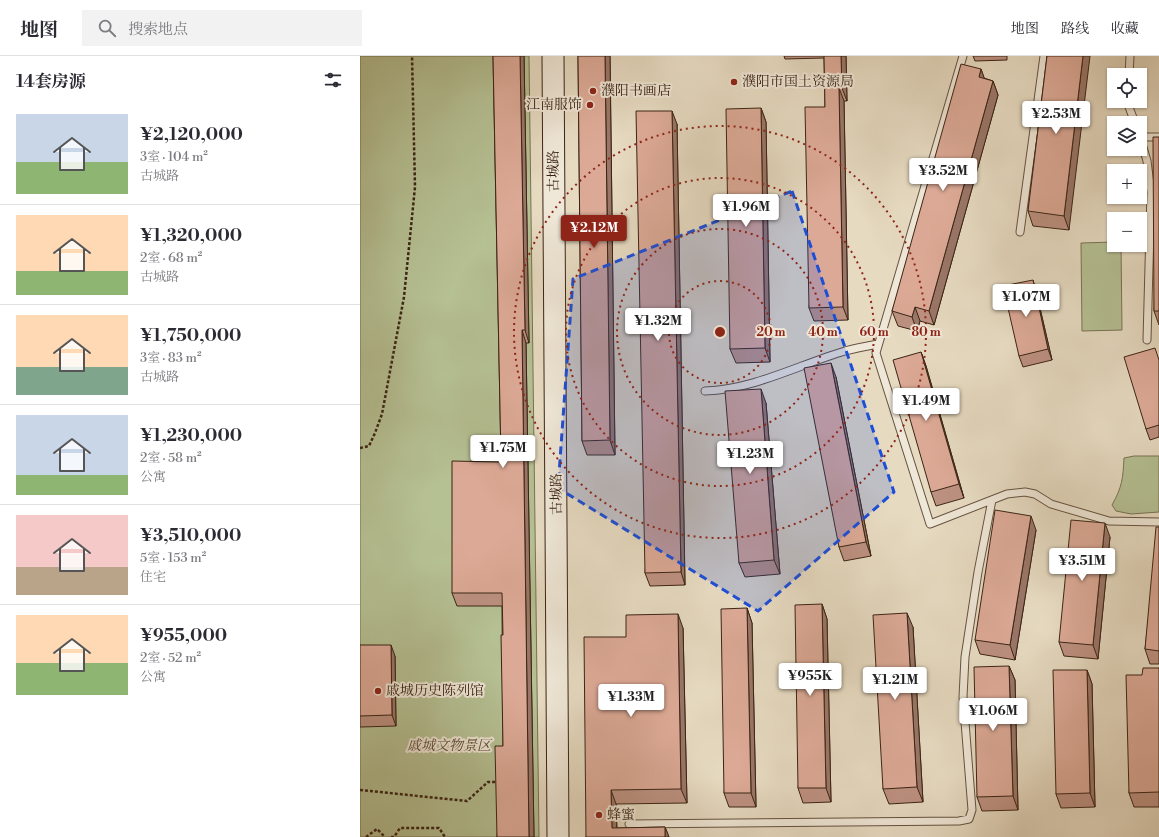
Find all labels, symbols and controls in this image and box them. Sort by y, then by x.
search box [82,10,362,46]
icon: search [96,17,118,39]
text: 地图 [20,18,58,42]
text: 搜索地点 [128,20,188,39]
text: 地图 [1011,20,1039,38]
text: 路线 [1061,20,1089,38]
text: 收藏 [1111,20,1139,38]
map controls [1107,68,1147,252]
button: locate [1107,68,1147,108]
icon: filters [322,69,344,91]
text: 14套房源 [16,71,86,93]
place label: 濮阳市国土资源局 [742,73,854,91]
marker: 濮阳市国土资源局 [729,77,739,87]
place label: 濮阳书画店 [601,82,671,100]
marker: 濮阳书画店 [588,86,598,96]
place label: 江南服饰 [526,96,582,114]
marker: 江南服饰 [585,100,595,110]
pin: ¥2.53M [1023,101,1089,135]
text: ¥2.53M [1031,106,1081,122]
button: layers [1107,116,1147,156]
text: ¥2,120,000 [140,124,243,146]
icon: home [48,130,96,178]
text: 3室 · 104 m² [140,149,208,165]
street label: 古城路 [545,150,563,192]
pin: ¥3.52M [910,158,976,192]
text: ¥3.52M [918,163,968,179]
button: + [1107,164,1147,204]
text: 古城路 [140,168,179,184]
pin: ¥1.96M [713,194,779,228]
text: ¥1.96M [722,199,770,215]
button: − [1107,212,1147,252]
pin: ¥2.12M [561,215,627,249]
text: ¥2.12M [570,220,618,236]
text: ¥1,320,000 [140,225,242,247]
icon: home [48,231,96,279]
text: 2室 · 68 m² [140,250,202,266]
text: 古城路 [140,269,179,285]
pin: ¥1.07M [993,284,1059,318]
text: ¥1.07M [1002,289,1050,305]
pin: ¥1.32M [625,308,691,342]
text: ¥1.32M [634,313,682,329]
text: ¥1,750,000 [140,325,241,347]
centre of rings [713,325,727,339]
text: 20 m [756,325,786,340]
text: 40 m [808,325,838,340]
text: 60 m [859,325,889,340]
text: 80 m [911,325,941,340]
icon: home [48,331,96,379]
text: 3室 · 83 m² [140,350,201,366]
text: 古城路 [140,369,179,385]
pin: ¥1.49M [893,388,959,422]
text: ¥1.49M [902,393,950,409]
text: ¥1,230,000 [140,425,242,447]
icon: home [48,431,96,479]
pin: ¥1.75M [470,435,536,469]
text: ¥1.75M [479,440,527,456]
pin: ¥1.23M [717,441,783,475]
text: ¥1.23M [726,446,774,462]
text: 2室 · 58 m² [140,450,202,466]
text: 公寓 [140,469,166,485]
street label: 古城路 [548,473,566,515]
text: ¥3,510,000 [140,525,241,547]
icon: home [48,531,96,579]
pin: ¥3.51M [1049,548,1115,582]
text: 5室 · 153 m² [140,550,206,566]
text: ¥3.51M [1058,553,1106,569]
text: 住宅 [140,569,166,585]
text: ¥955,000 [140,625,227,647]
icon: home [48,631,96,679]
text: 2室 · 52 m² [140,650,201,666]
pin: ¥955K [782,663,838,697]
pin: ¥1.21M [862,667,928,701]
text: ¥955K [788,668,832,684]
text: 公寓 [140,669,166,685]
text: ¥1.21M [872,672,918,688]
place label: 戚城历史陈列馆 [386,682,484,700]
pin: ¥1.33M [598,684,664,718]
marker: 戚城历史陈列馆 [373,686,383,696]
text: ¥1.33M [607,689,655,705]
pin: ¥1.06M [960,698,1026,732]
text: ¥1.06M [968,703,1018,719]
park label: 戚城文物景区 [407,737,493,755]
place label: 蜂蜜 [607,806,635,824]
marker: 蜂蜜 [594,810,604,820]

